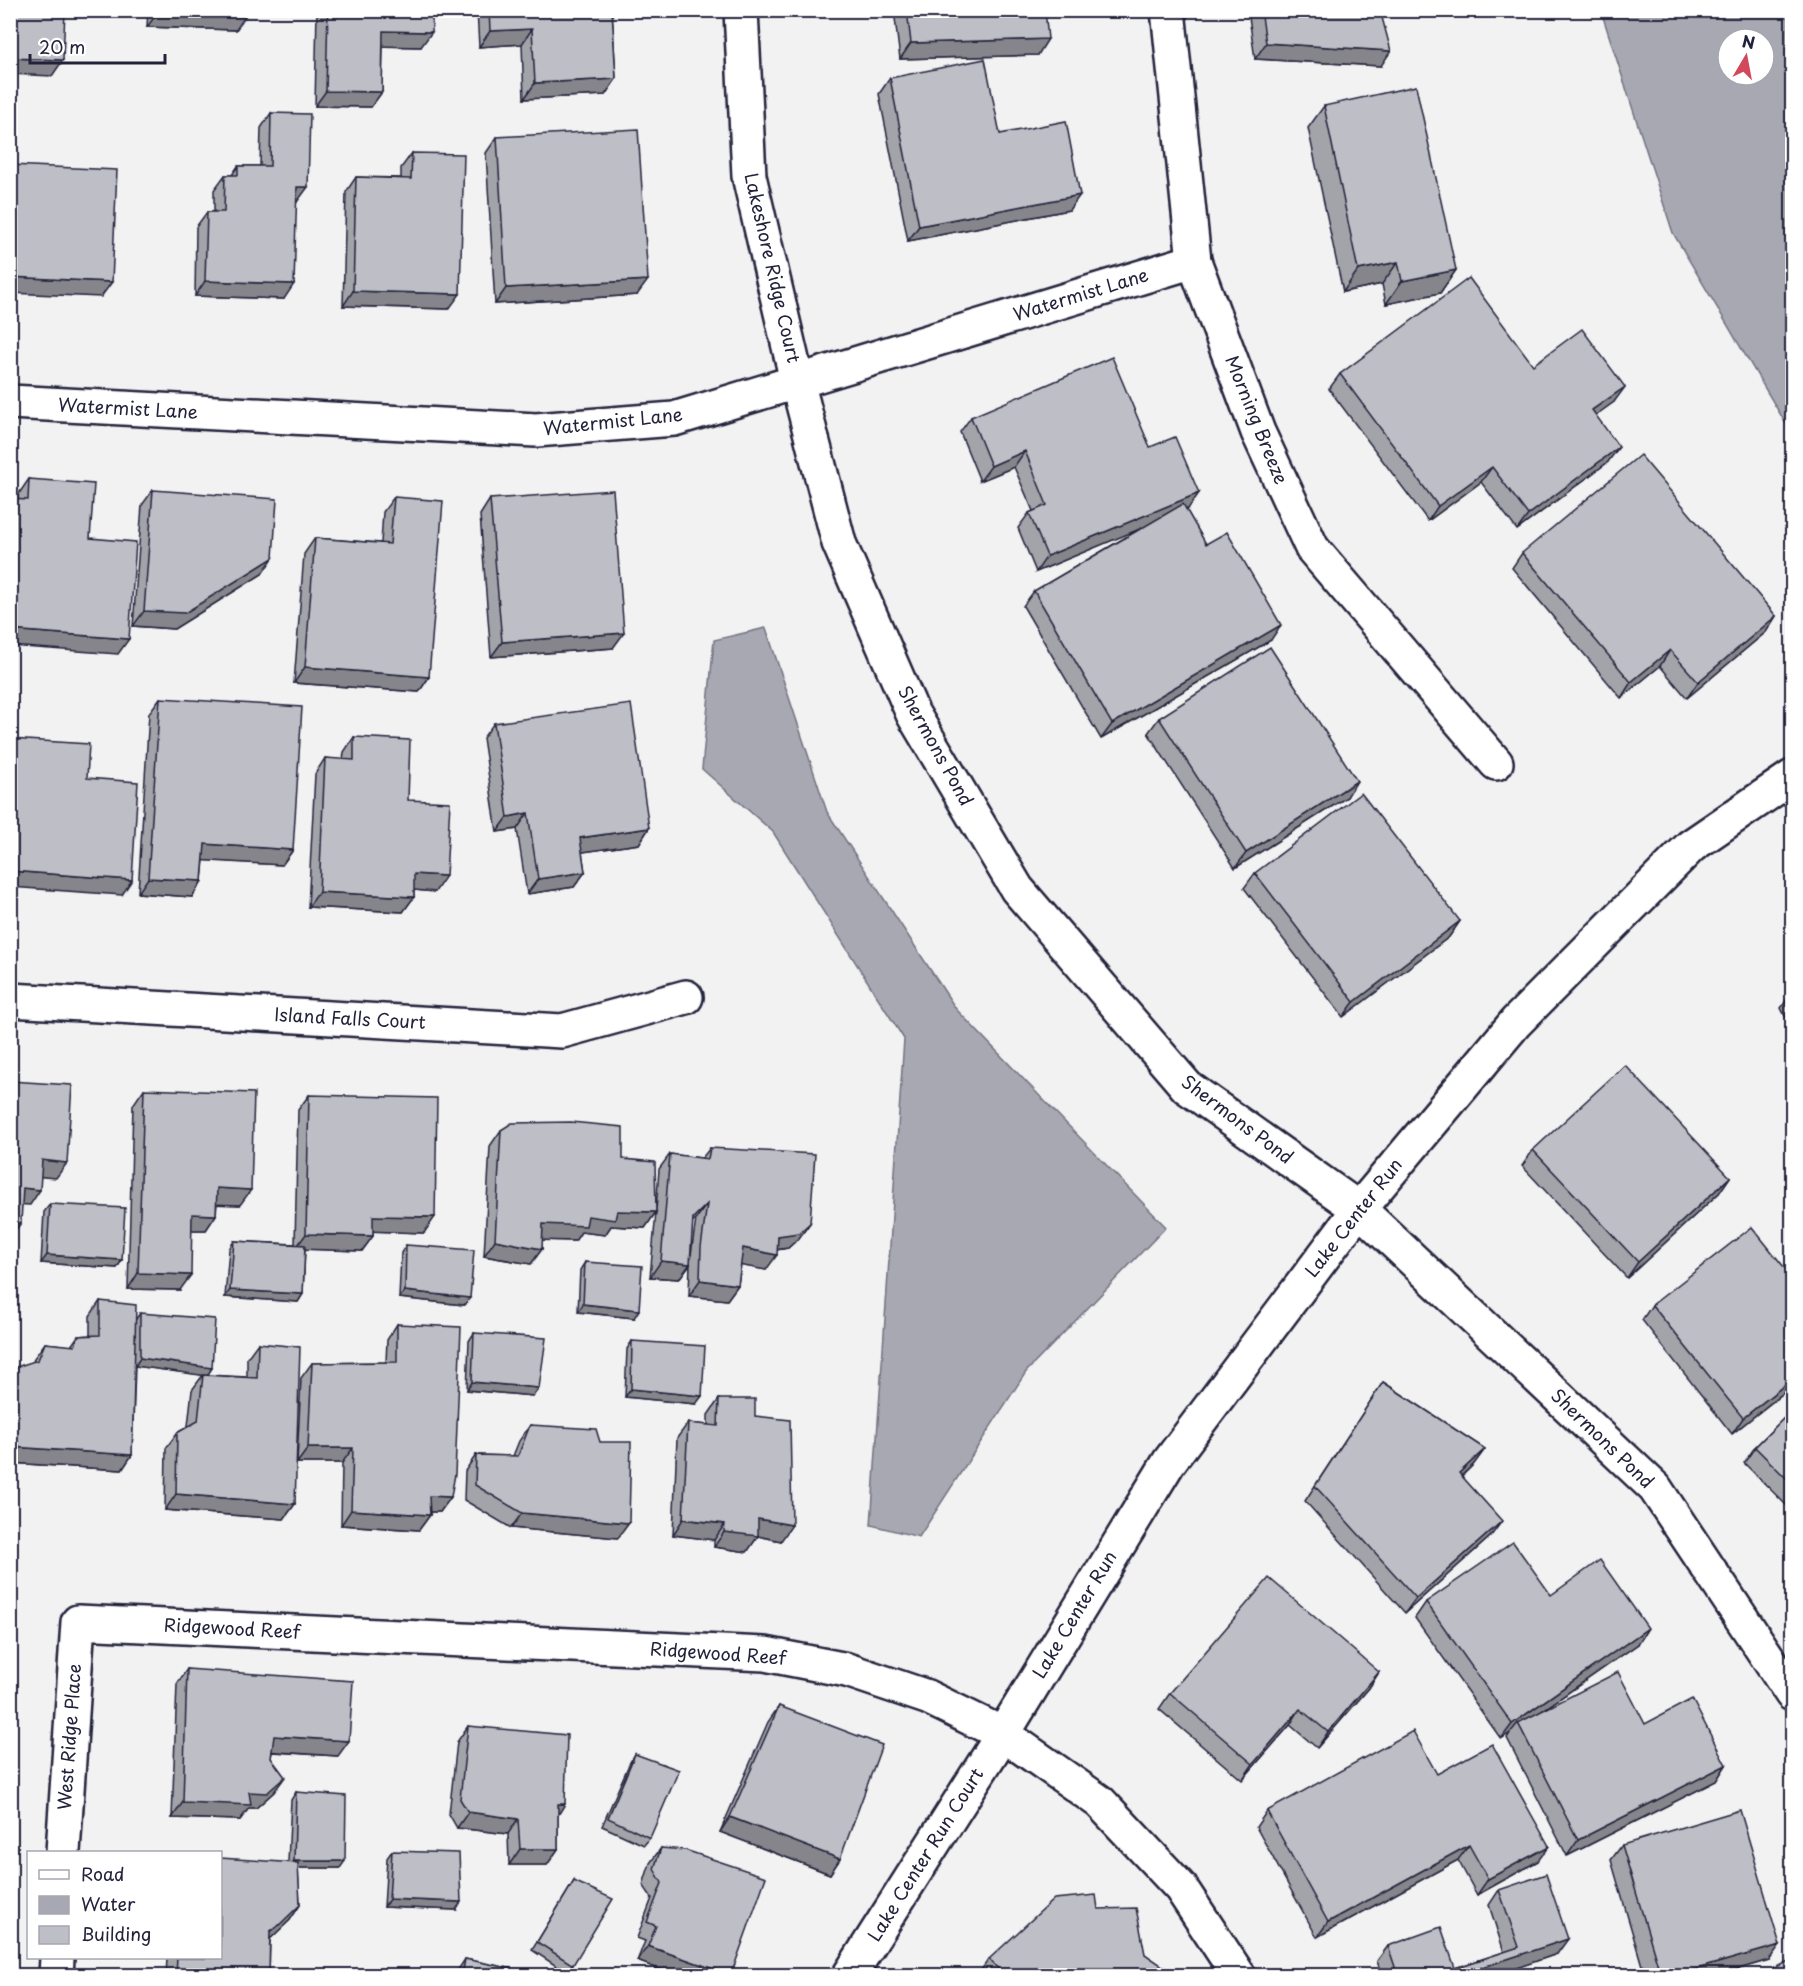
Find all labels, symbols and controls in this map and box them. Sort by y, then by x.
scale bar [30,27,165,65]
north arrow [1716,27,1776,87]
text: N [1740,28,1757,54]
text: 20 m [39,33,85,60]
street label: Lakeshore Ridge Court [738,170,808,365]
street label: Watermist Lane [1010,260,1151,327]
street label: Morning Breeze [1219,351,1296,488]
street label: Watermist Lane [57,390,199,425]
street label: Watermist Lane [542,400,684,441]
street label: Shermons Pond [892,680,980,810]
street label: Island Falls Court [274,1000,426,1035]
street label: Shermons Pond [1176,1068,1299,1170]
street label: Lake Center Run [1298,1152,1408,1282]
street label: Shermons Pond [1546,1382,1660,1494]
street label: Lake Center Run [1025,1545,1123,1683]
street label: Ridgewood Reef [163,1610,303,1645]
street label: Ridgewood Reef [649,1634,789,1671]
street label: West Ridge Place [50,1663,87,1811]
street label: Lake Center Run Court [860,1762,989,1946]
legend [27,1851,222,1959]
text: Road [81,1860,125,1887]
text: Water [81,1890,136,1917]
text: Building [81,1920,151,1947]

